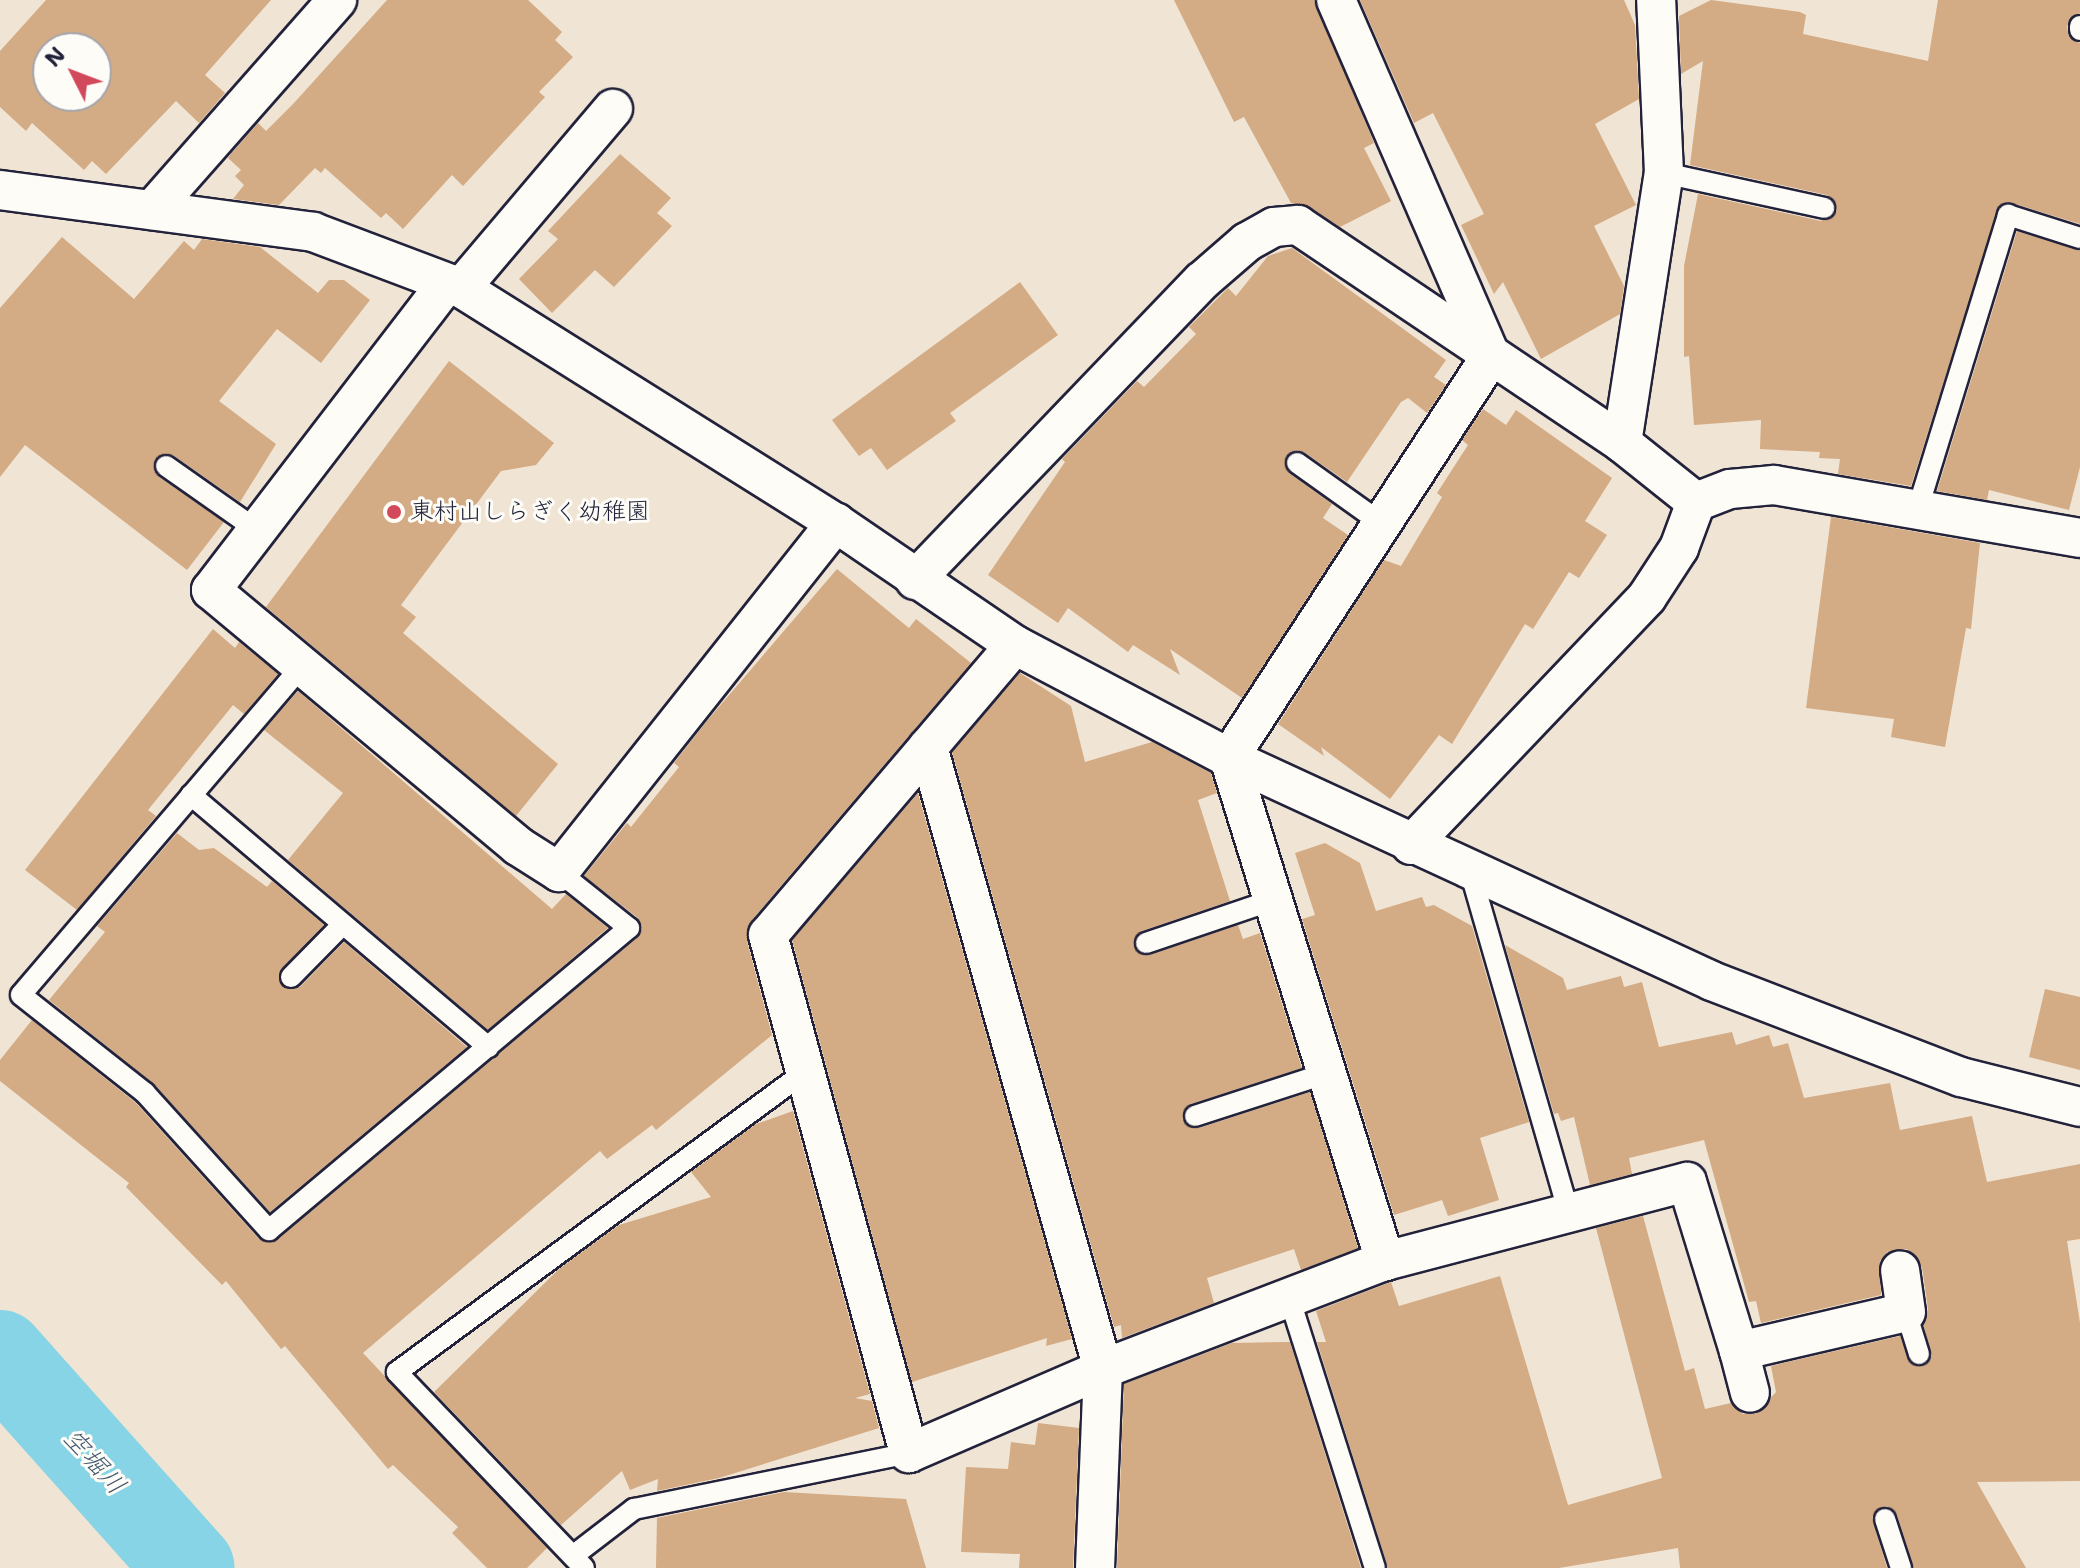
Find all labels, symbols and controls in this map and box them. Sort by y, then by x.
north arrow [32,32,112,112]
text: N [39,41,72,73]
place label: 東村山しらぎく幼稚園 [410,498,650,526]
marker: 東村山しらぎく幼稚園 [385,503,403,521]
water label: 空堀川 [57,1422,133,1500]

